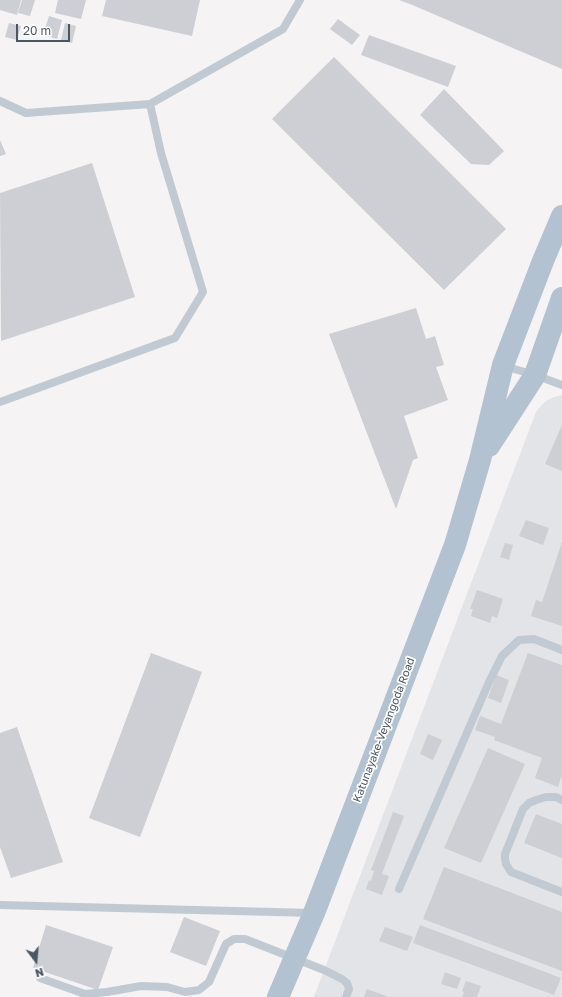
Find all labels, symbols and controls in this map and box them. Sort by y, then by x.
scale bar [18,16,72,42]
text: 20 m [23,23,51,38]
street label: Katunayake-Veyangoda Road [350,656,418,804]
north arrow [16,941,56,981]
text: N [34,966,45,980]

